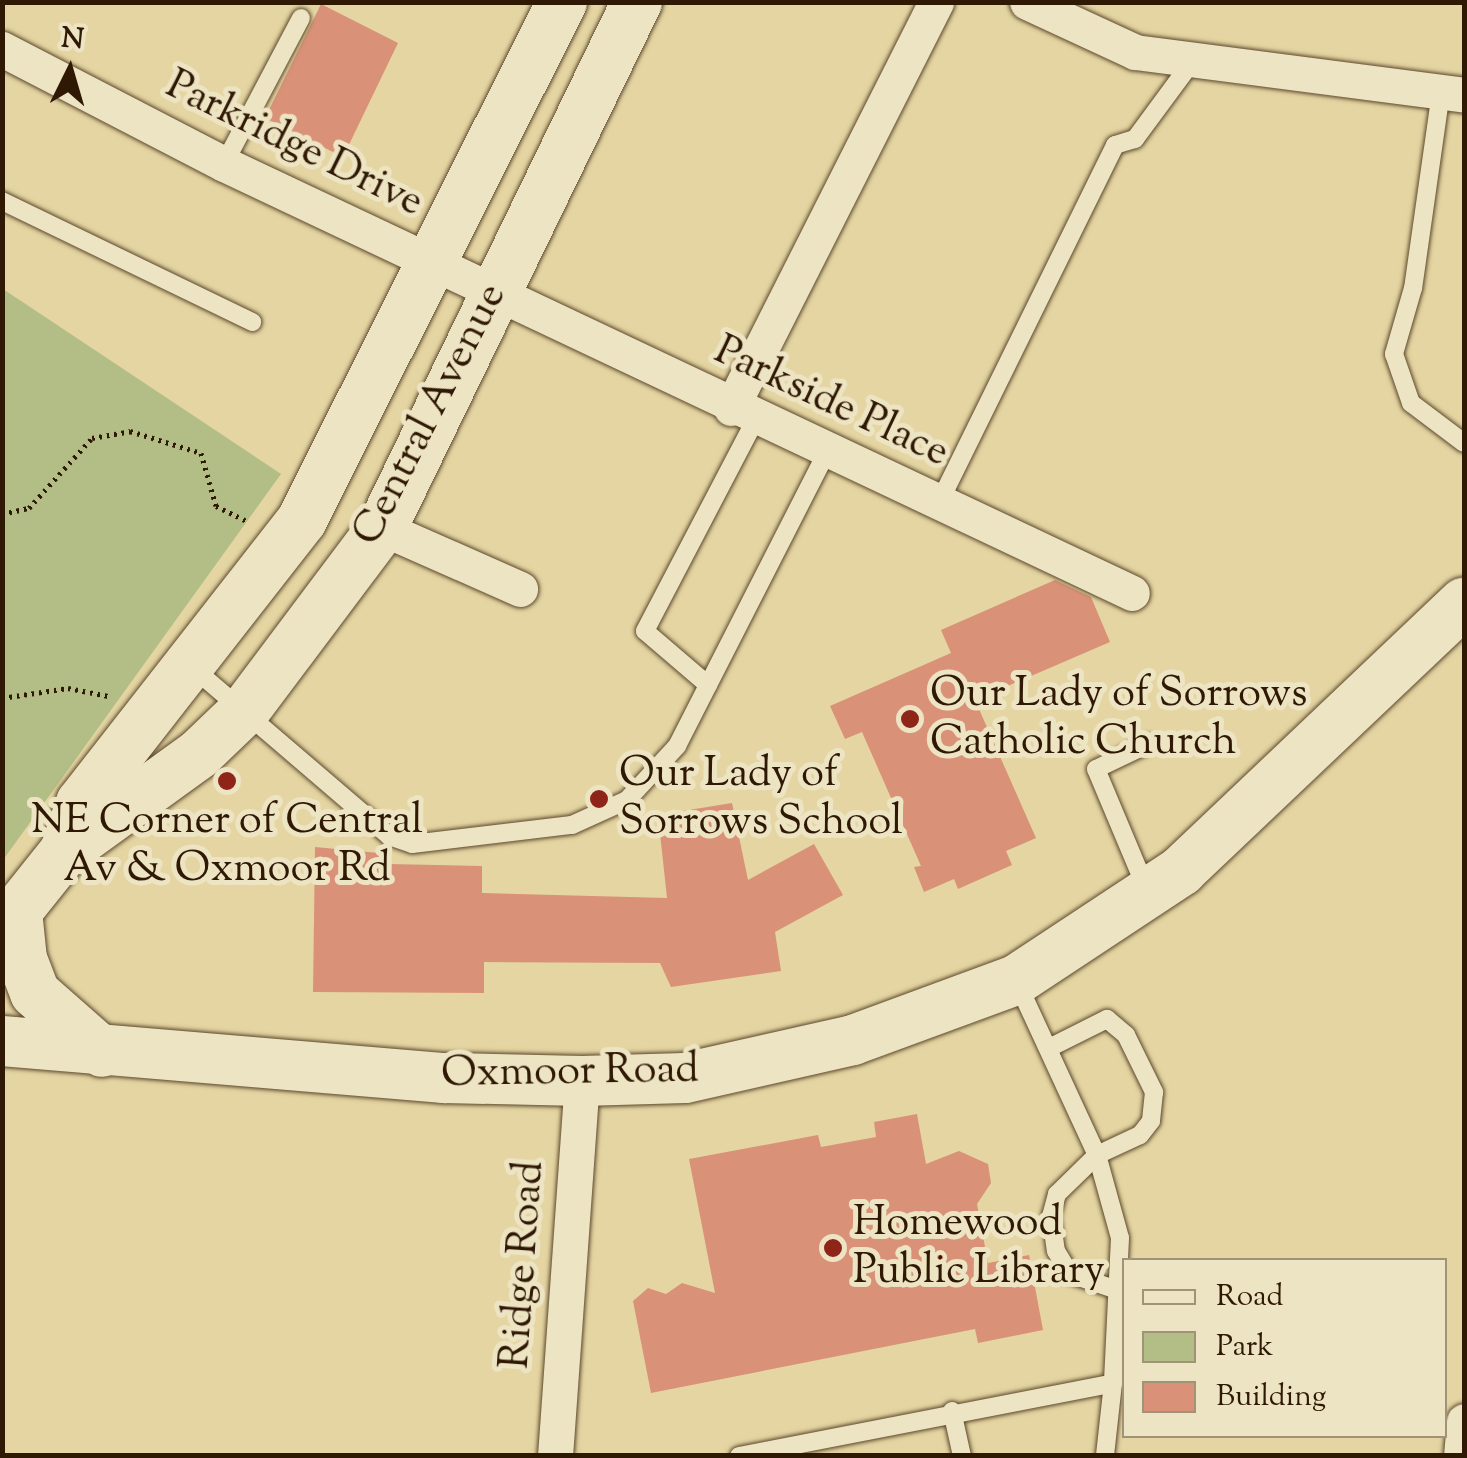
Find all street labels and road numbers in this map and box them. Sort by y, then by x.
street label: Parkridge Drive [157,61,431,229]
street label: Central Avenue [343,276,519,554]
street label: Parkside Place [706,327,956,479]
street label: Oxmoor Road [441,1046,699,1100]
street label: Ridge Road [492,1159,556,1371]

